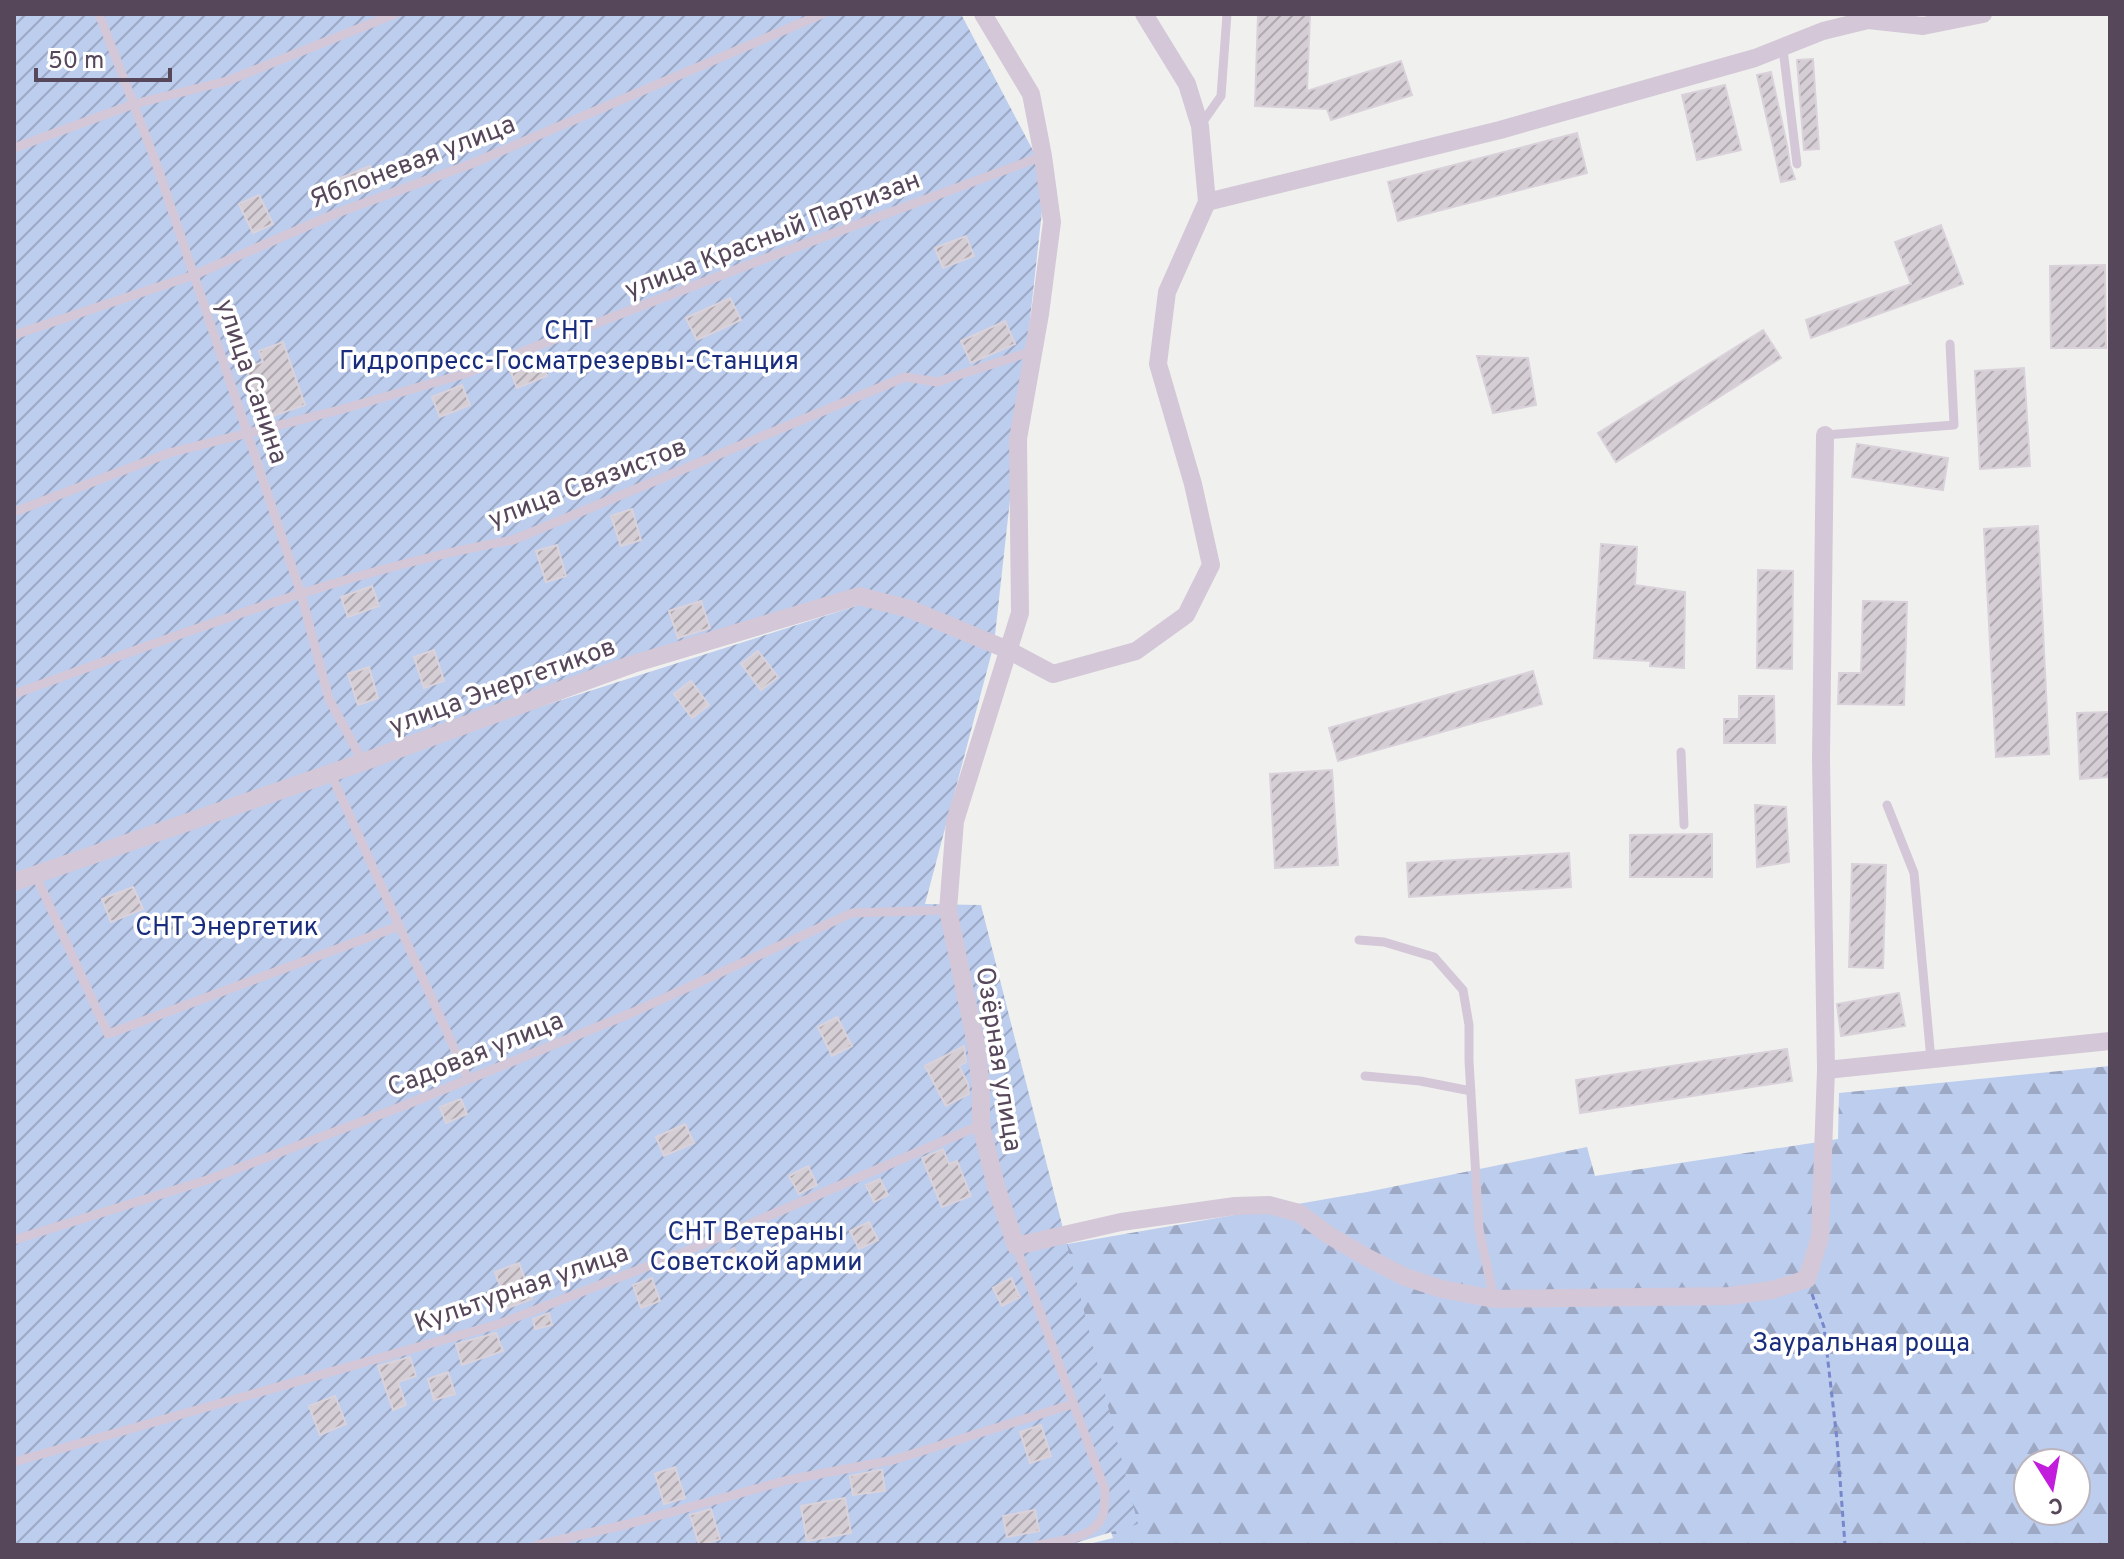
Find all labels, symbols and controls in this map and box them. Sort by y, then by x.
scale bar [36,32,170,82]
text: 50 m [48,47,104,77]
street label: Яблоневая улица [305,109,520,218]
street label: улица Красный Партизан [621,165,925,308]
street label: улица Санина [207,295,294,468]
park label: СНТ Гидропресс-Госматрезервы-Станция [339,316,799,379]
street label: улица Связистов [484,431,692,537]
street label: улица Энергетиков [385,631,621,744]
park label: СНТ Энергетик [135,912,319,945]
street label: Озёрная улица [967,965,1028,1154]
street label: Садовая улица [383,1005,569,1106]
park label: СНТ Ветераны Советской армии [650,1217,863,1280]
street label: Культурная улица [410,1237,633,1341]
park label: Зауральная роща [1752,1328,1970,1361]
north arrow [2012,1447,2092,1527]
text: С [2046,1490,2065,1519]

